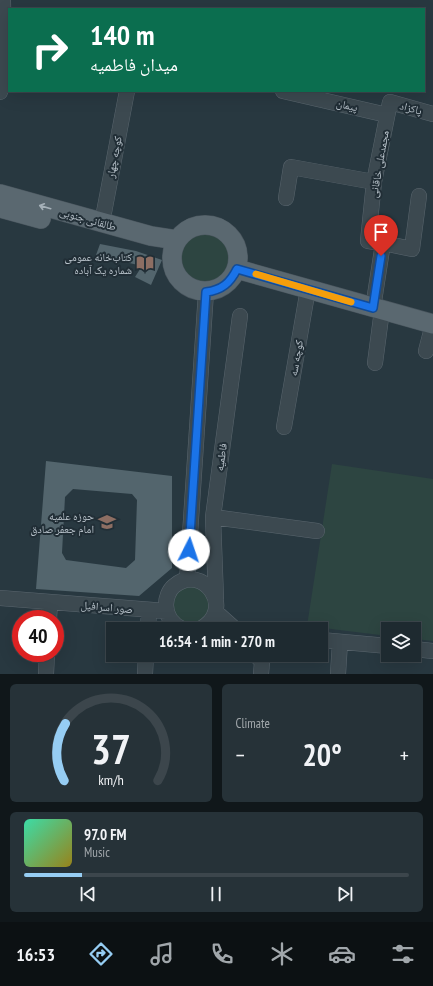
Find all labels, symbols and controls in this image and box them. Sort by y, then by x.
text: 140 m [90,16,154,53]
icon: right [24,24,76,76]
text: میدان فاطمیه [90,53,178,76]
street label: پیمان [335,96,359,114]
street label: پاکزاد [398,98,424,118]
street label: مجمدعلی خاقانی [366,129,392,199]
street label: کوچه چهار [103,135,125,180]
one-way arrow [38,203,51,210]
street label: طالقانی جنوبی [58,204,118,234]
pin [364,215,398,256]
icon: arrive [370,221,392,243]
place label: کتاب‌خانه عمومی شماره یک آباده [64,250,132,277]
library icon: کتاب‌خانه عمومی شماره یک آباده [135,253,155,273]
street label: کوچه سه [286,339,306,377]
street label: فاطمیه [212,442,230,472]
place label: حوزه علمیه امام جعفر صادق [30,509,94,536]
school or university icon: حوزه علمیه امام جعفر صادق [97,512,117,532]
position arrow [168,529,210,571]
street label: صور اسرافیل [80,598,134,616]
speed limit sign: 40 [12,610,64,662]
map controls [381,622,421,662]
button: layers [381,622,421,662]
text: 16:54 · 1 min · 270 m [159,632,275,651]
text: Climate [236,715,270,732]
text: 37 [91,722,131,775]
text: 20° [302,735,342,774]
text: − [236,741,245,769]
text: + [400,741,409,769]
text: km/h [98,770,123,789]
text: 97.0 FM [84,825,127,844]
text: Music [84,844,110,861]
icon: previous [77,883,99,905]
icon: pause [205,883,227,905]
icon: next [334,883,356,905]
icon: directions [87,940,115,968]
icon: music [148,940,176,968]
icon: phone [208,940,236,968]
icon: climate [268,940,296,968]
icon: car [328,940,356,968]
icon: filters [389,940,417,968]
text: 16:53 [16,943,55,966]

